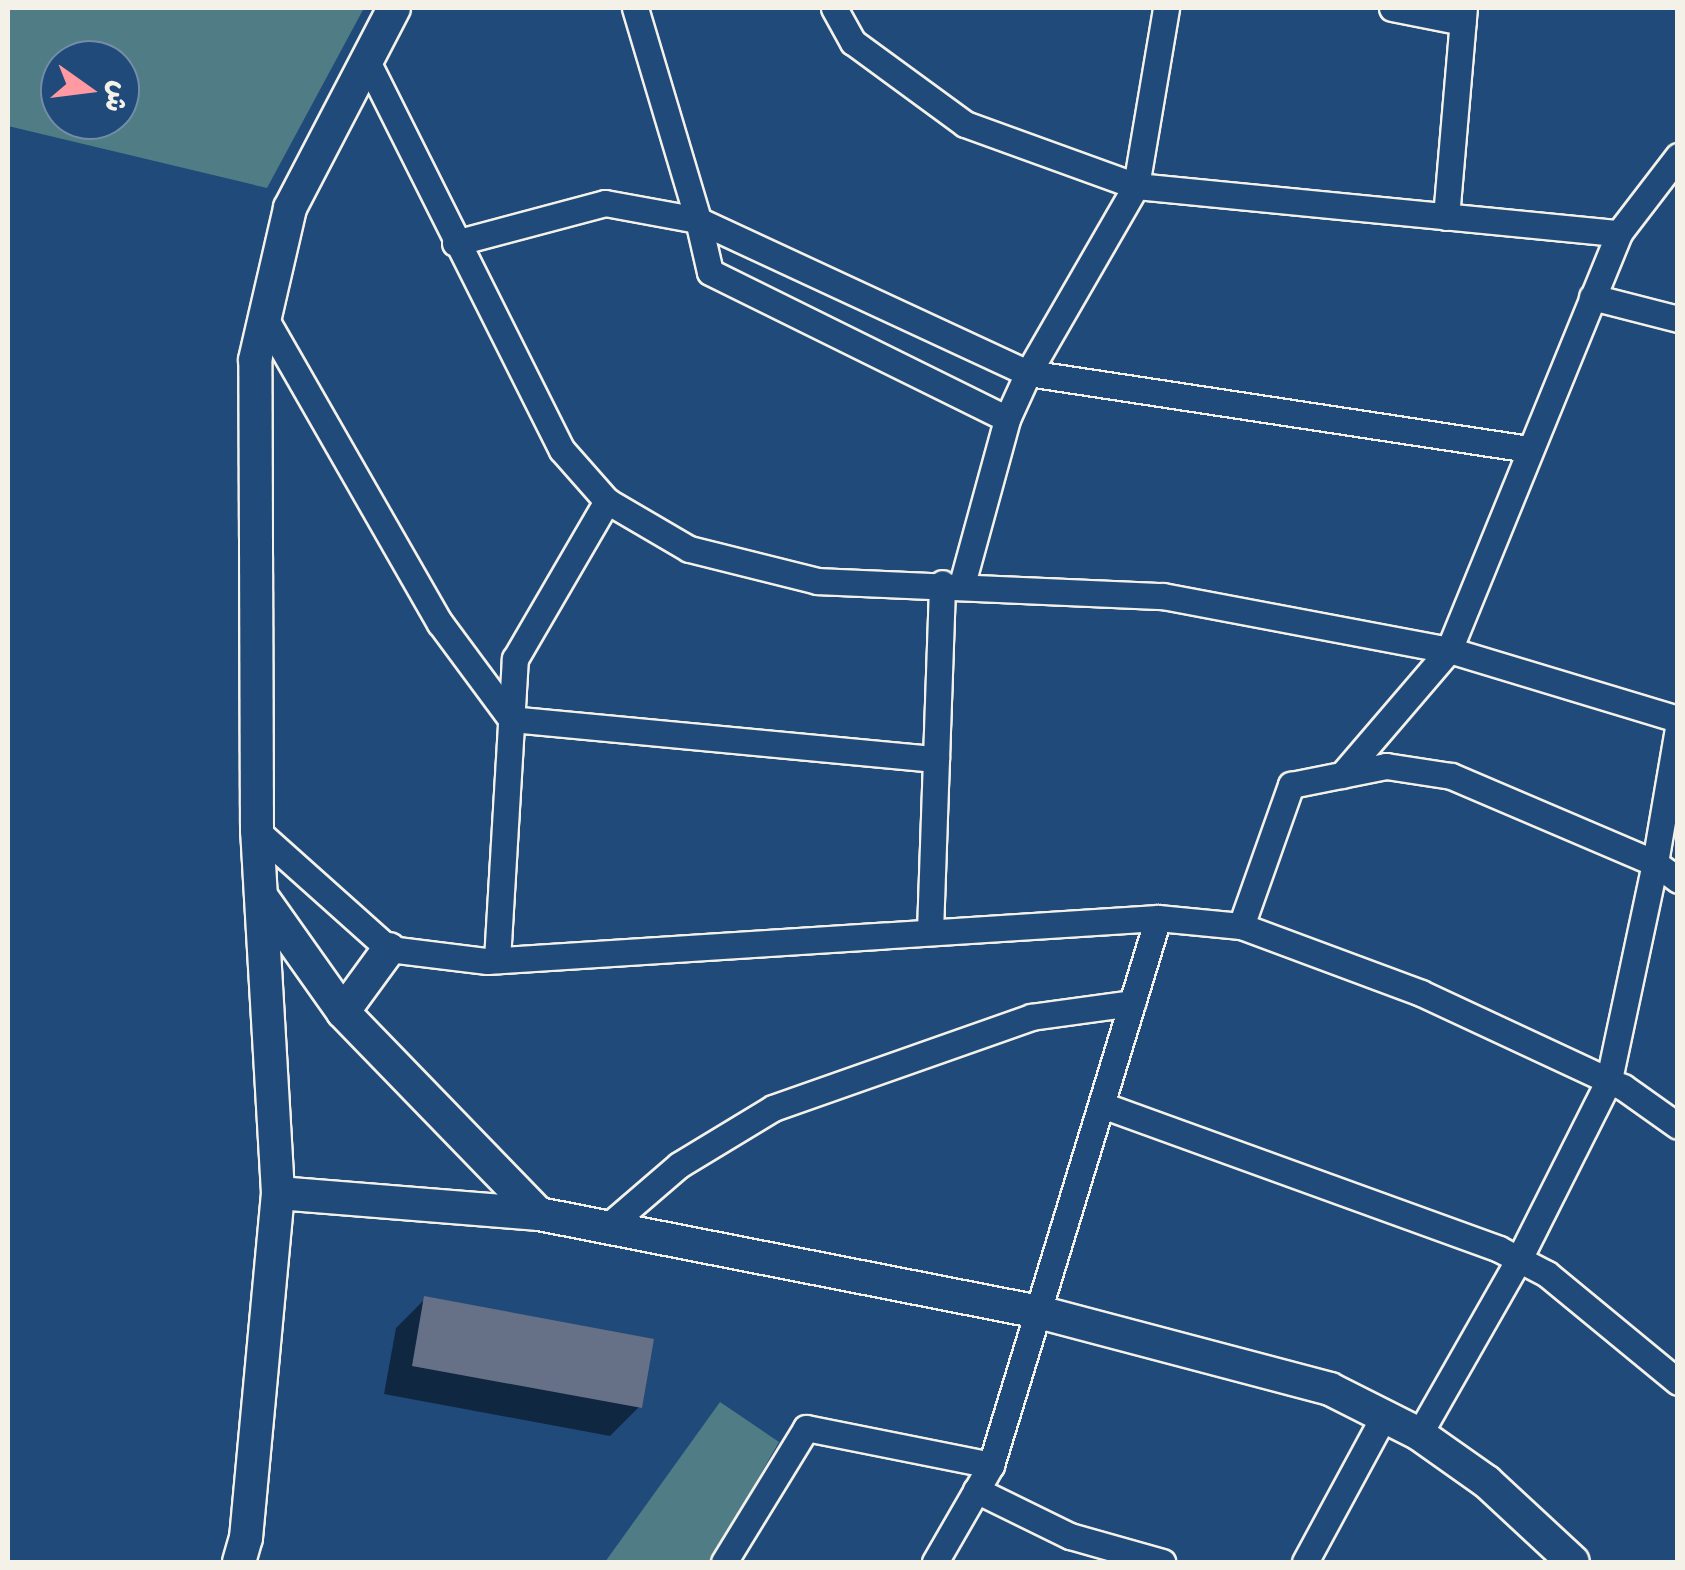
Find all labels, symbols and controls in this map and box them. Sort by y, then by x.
north arrow [40,40,140,140]
text: ش [90,76,145,118]

